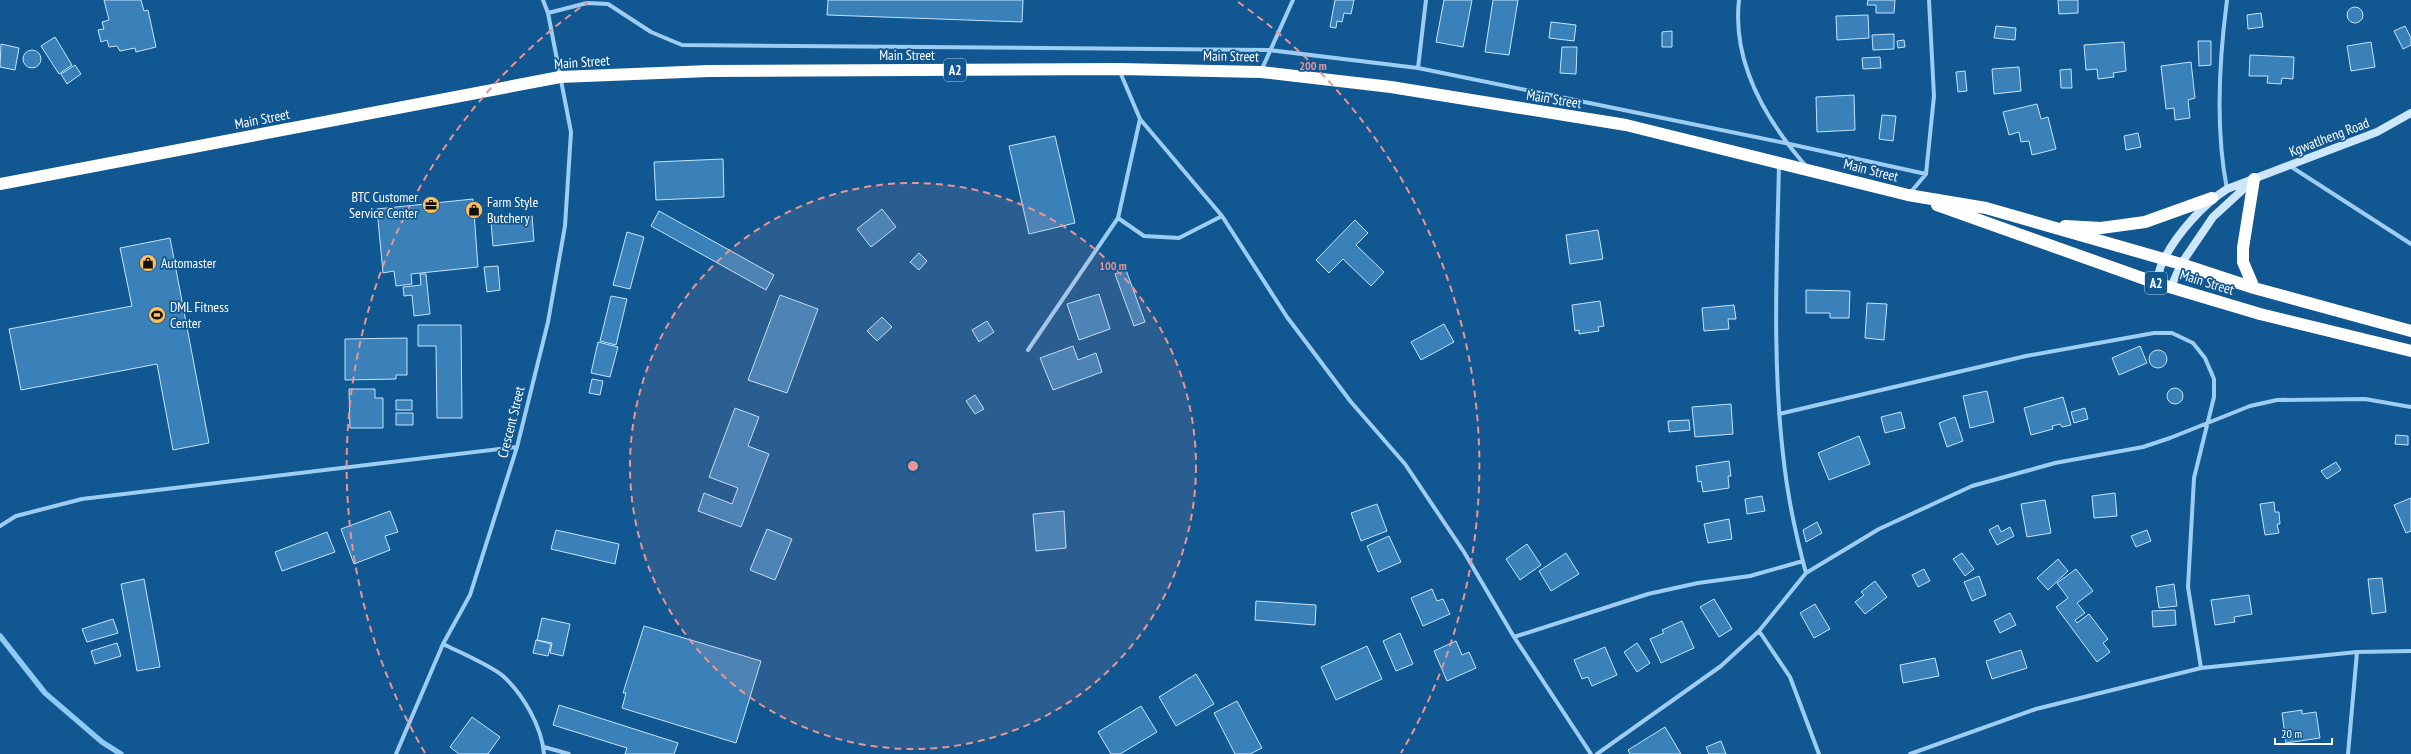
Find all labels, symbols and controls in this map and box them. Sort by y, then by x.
street label: Main Street [879,46,935,64]
street label: Main Street [1203,47,1259,65]
street label: Main Street [554,51,611,73]
text: 200 m [1299,58,1327,73]
road number: A2 [944,59,966,81]
street label: Main Street [1525,86,1583,112]
street label: Main Street [233,105,291,133]
street label: Kgwatlheng Road [2286,113,2372,161]
street label: Main Street [1842,155,1900,185]
place label: BTC Customer Service Center [349,188,418,222]
place label: Farm Style Butchery [487,193,539,227]
office icon: BTC Customer Service Center [421,195,441,215]
shop icon: Farm Style Butchery [464,200,484,220]
shop icon: Automaster [138,253,158,273]
place label: Automaster [161,254,216,272]
text: 100 m [1099,258,1127,273]
street label: Main Street [2178,265,2236,299]
road number: A2 [2145,272,2167,294]
place label: DML Fitness Center [170,298,229,332]
sports icon: DML Fitness Center [147,305,167,325]
street label: Crescent Street [493,384,529,460]
centre of rings [906,459,920,473]
scale bar [2275,720,2332,746]
text: 20 m [2281,726,2302,741]

